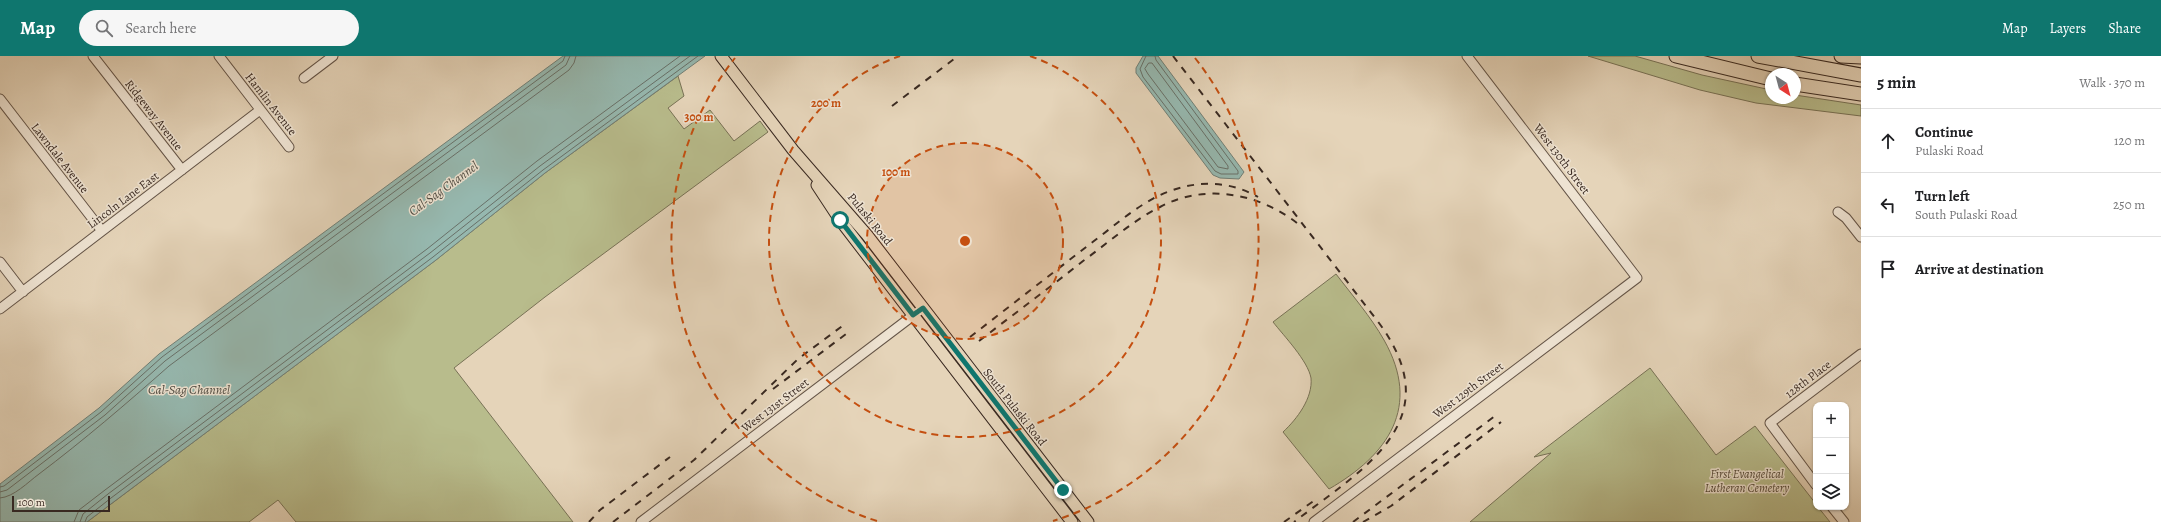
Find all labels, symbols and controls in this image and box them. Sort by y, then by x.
search box [79,10,359,46]
text: Map [20,15,55,41]
icon: search [93,17,115,39]
text: Search here [125,18,197,38]
text: Map [2002,19,2028,38]
text: Layers [2050,19,2086,38]
text: Share [2108,19,2141,38]
north arrow [1765,68,1801,104]
street label: Hamlin Avenue [241,69,301,139]
text: 5 min [1877,71,1916,94]
text: Walk · 370 m [2079,74,2145,91]
street label: Ridgeway Avenue [121,76,187,154]
text: 200 m [811,95,841,111]
text: 300 m [684,109,714,125]
street label: Lawndale Avenue [28,120,92,196]
street label: West 130th Street [1530,120,1594,198]
text: Continue [1915,122,1973,142]
icon: ahead [1877,130,1899,152]
text: 120 m [2114,132,2145,149]
text: Pulaski Road [1915,142,1983,159]
water label: Cal-Sag Channel [405,157,482,219]
text: 100 m [882,164,910,180]
street label: Lincoln Lane East [84,168,162,232]
text: Turn left [1915,186,1970,206]
street label: Pulaski Road [844,189,896,249]
icon: left [1877,194,1899,216]
text: 250 m [2113,196,2145,213]
text: South Pulaski Road [1915,206,2017,223]
route start [831,211,849,229]
centre of rings [958,234,972,248]
icon: arrive [1877,258,1899,280]
text: Arrive at destination [1915,259,2044,279]
street label: 128th Place [1782,356,1834,402]
street label: West 129th Street [1429,358,1507,422]
street label: South Pulaski Road [980,365,1051,450]
street label: West 131st Street [737,374,812,436]
water label: Cal-Sag Channel [148,381,231,398]
map controls [1813,402,1849,510]
button: + [1813,402,1849,438]
button: − [1813,438,1849,474]
park label: First Evangelical Lutheran Cemetery [1705,466,1790,496]
button: layers [1813,474,1849,510]
route end [1054,481,1072,499]
scale bar [12,494,110,513]
text: 100 m [18,495,45,510]

